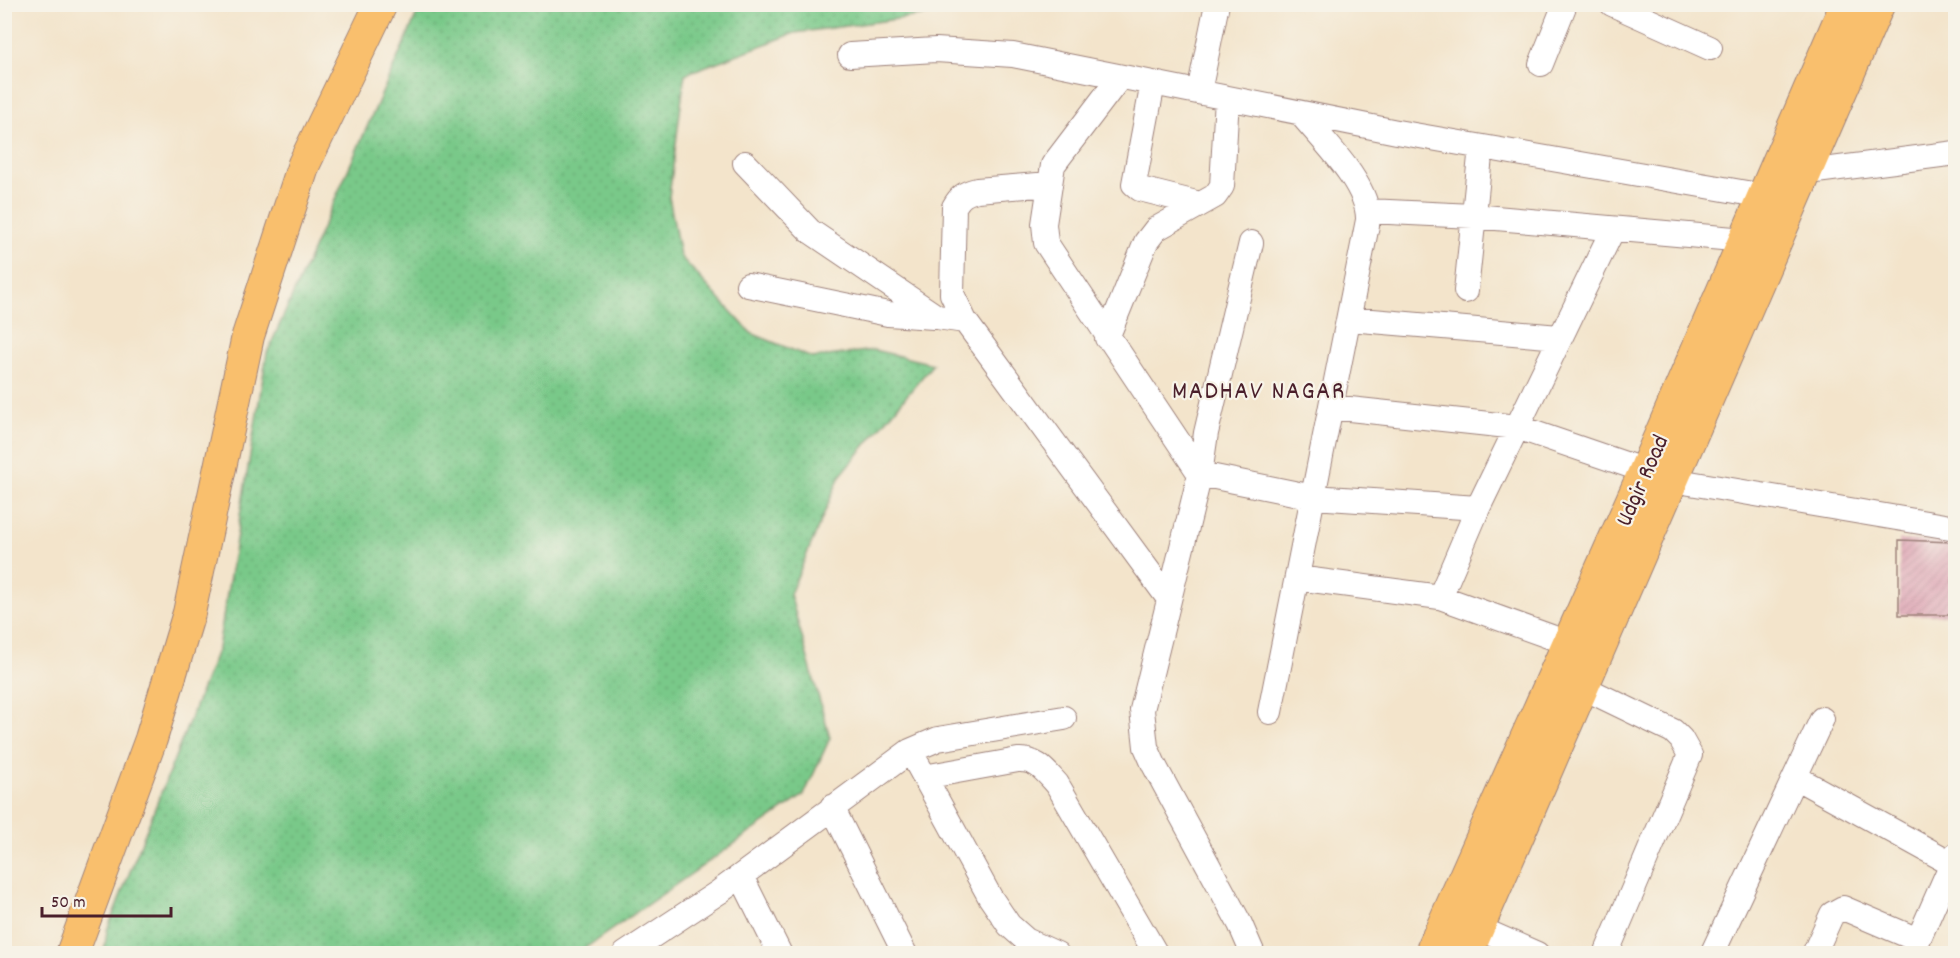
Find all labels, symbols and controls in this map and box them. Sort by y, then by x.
district label: MADHAV NAGAR [1172,374,1346,411]
street label: Udgir Road [1608,430,1679,532]
scale bar [42,880,171,918]
text: 50 m [51,891,86,916]

